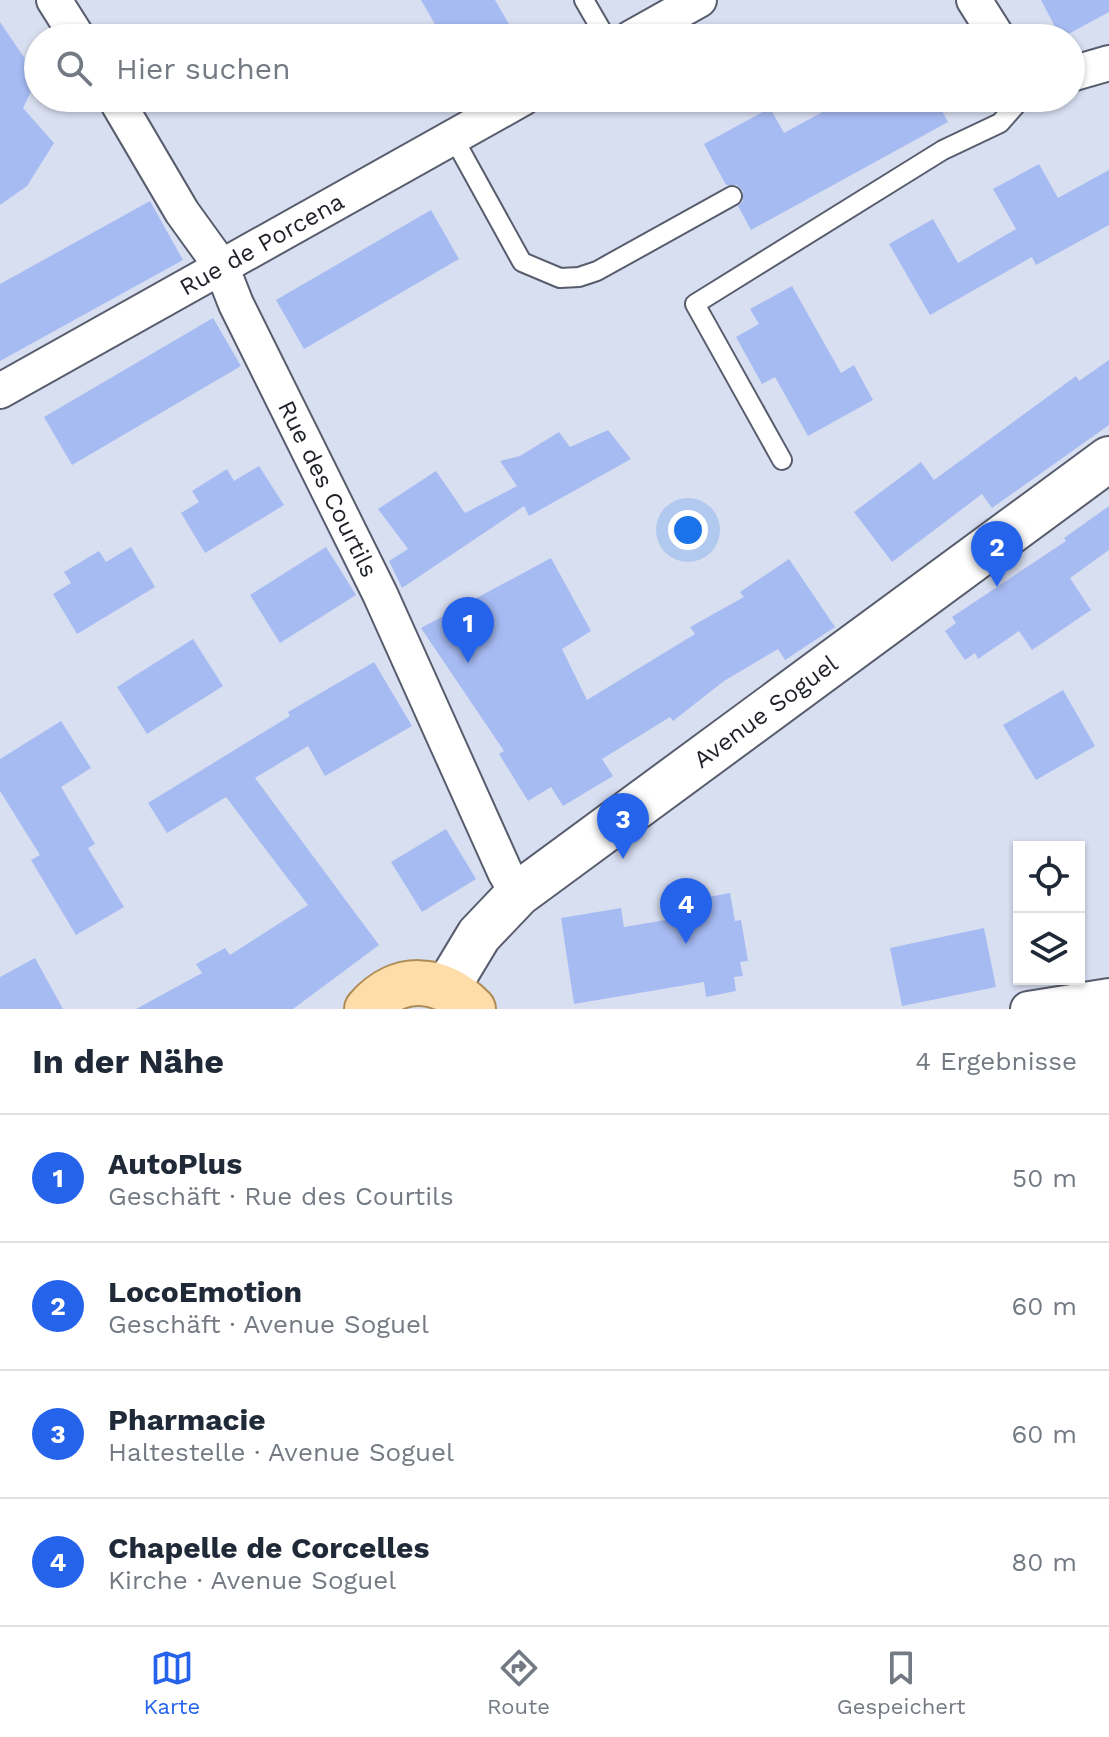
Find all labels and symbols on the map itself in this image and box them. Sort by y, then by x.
street label: Rue de Porcena [175,187,349,301]
street label: Rue des Courtils [272,396,383,582]
your location [668,510,708,550]
pin: 2 [971,521,1023,587]
pin: 1 [442,597,494,663]
street label: Avenue Soguel [688,649,844,774]
pin: 3 [597,793,649,859]
pin: 4 [660,878,712,944]

